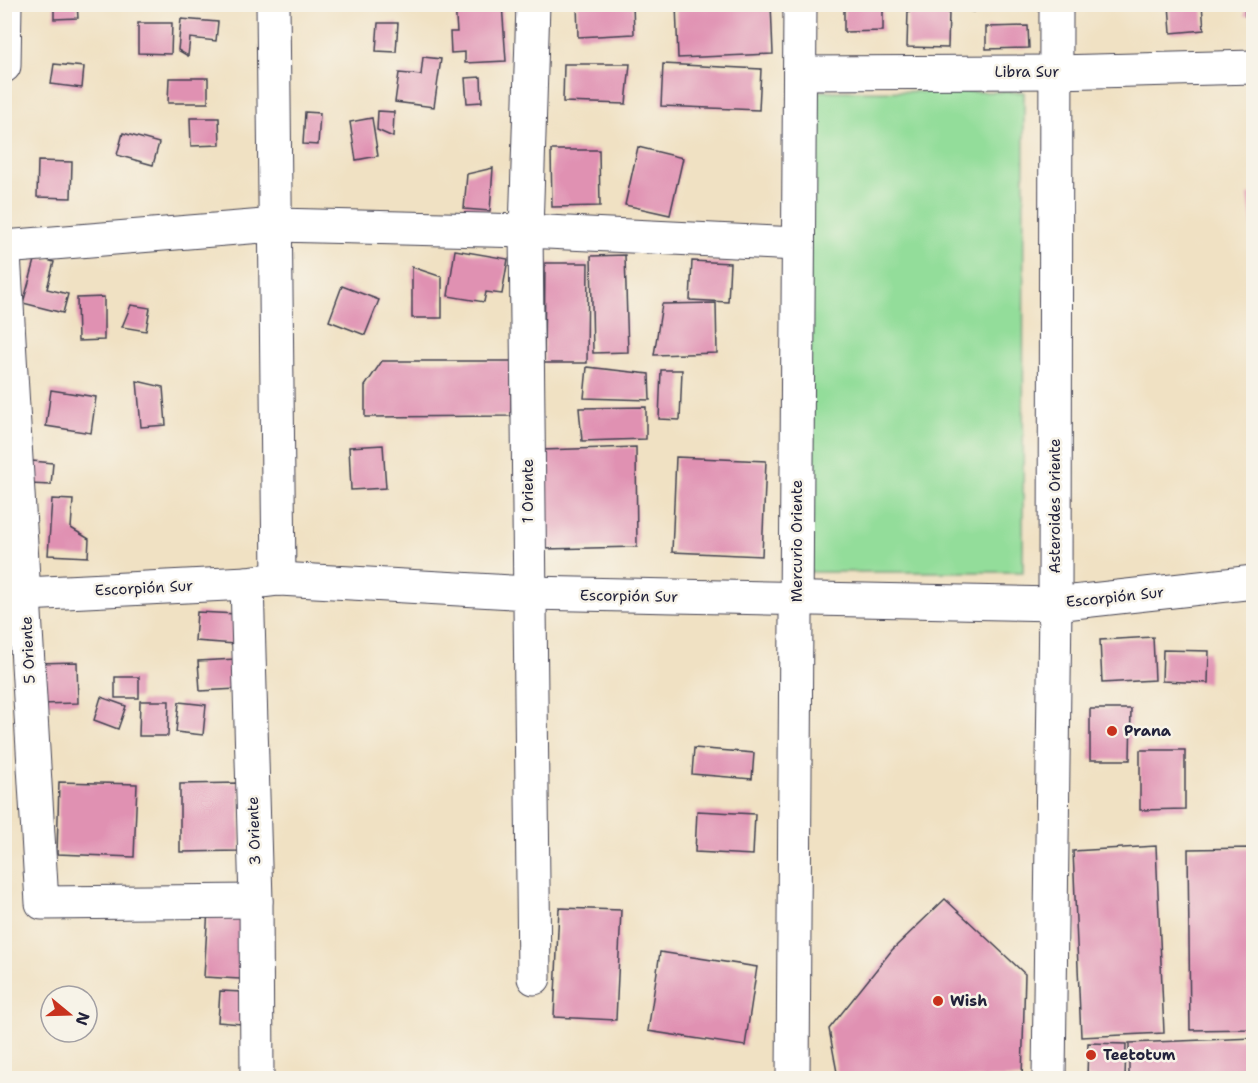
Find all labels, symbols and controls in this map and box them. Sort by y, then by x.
street label: Libra Sur [995,62,1059,82]
street label: Asteroides Oriente [1045,438,1065,574]
street label: 1 Oriente [518,459,538,523]
street label: Mercurio Oriente [787,480,807,602]
street label: Escorpión Sur [94,575,194,601]
street label: Escorpión Sur [1065,582,1165,612]
street label: Escorpión Sur [580,585,678,607]
street label: 5 Oriente [16,616,40,684]
place label: Prana [1124,721,1172,741]
marker: Prana [1105,724,1119,738]
street label: 3 Oriente [243,796,265,866]
north arrow [39,984,99,1044]
place label: Wish [950,991,987,1011]
marker: Wish [931,994,945,1008]
text: N [71,1009,95,1028]
place label: Teetotum [1103,1045,1176,1065]
marker: Teetotum [1084,1048,1098,1062]

